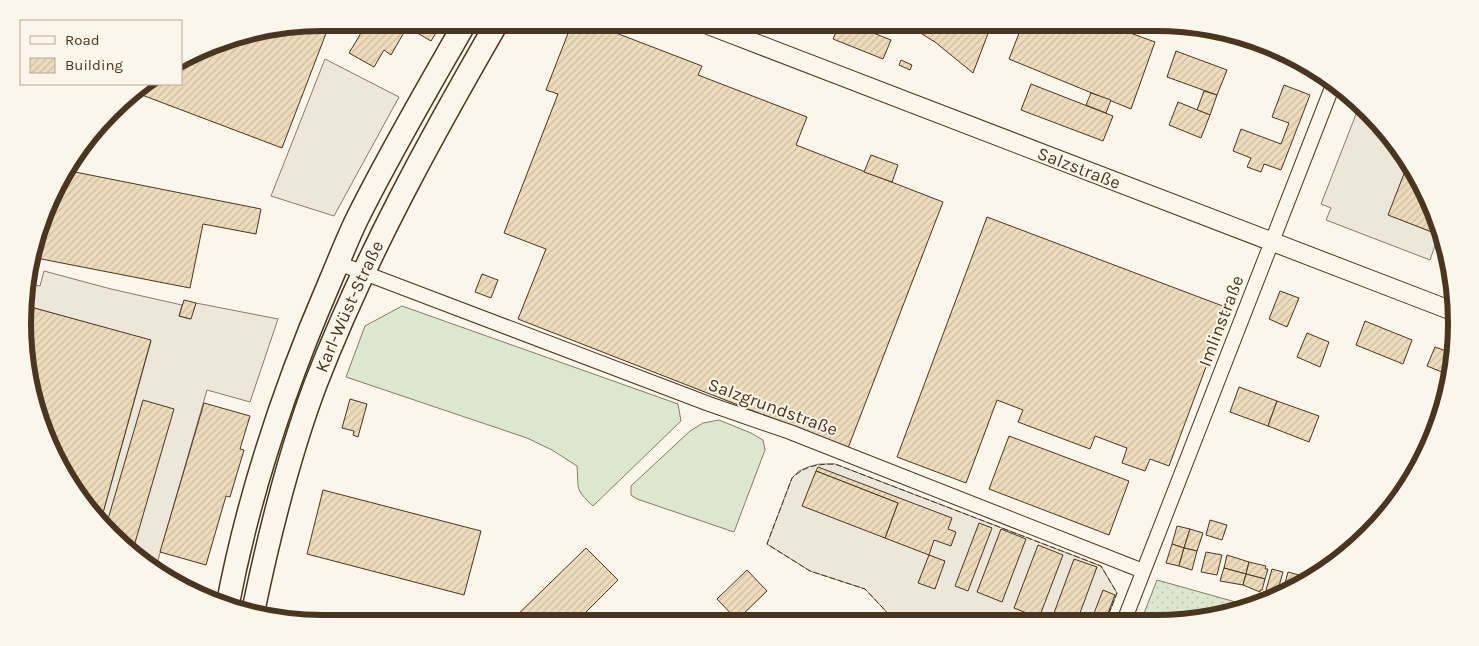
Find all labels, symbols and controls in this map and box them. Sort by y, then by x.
legend [20,20,182,85]
text: Road [65,31,100,49]
text: Building [65,56,123,74]
street label: Salzstraße [1034,142,1124,194]
street label: Karl-Wüst-Straße [310,237,388,376]
street label: Imlinstraße [1194,272,1248,370]
street label: Salzgrundstraße [705,373,841,441]

